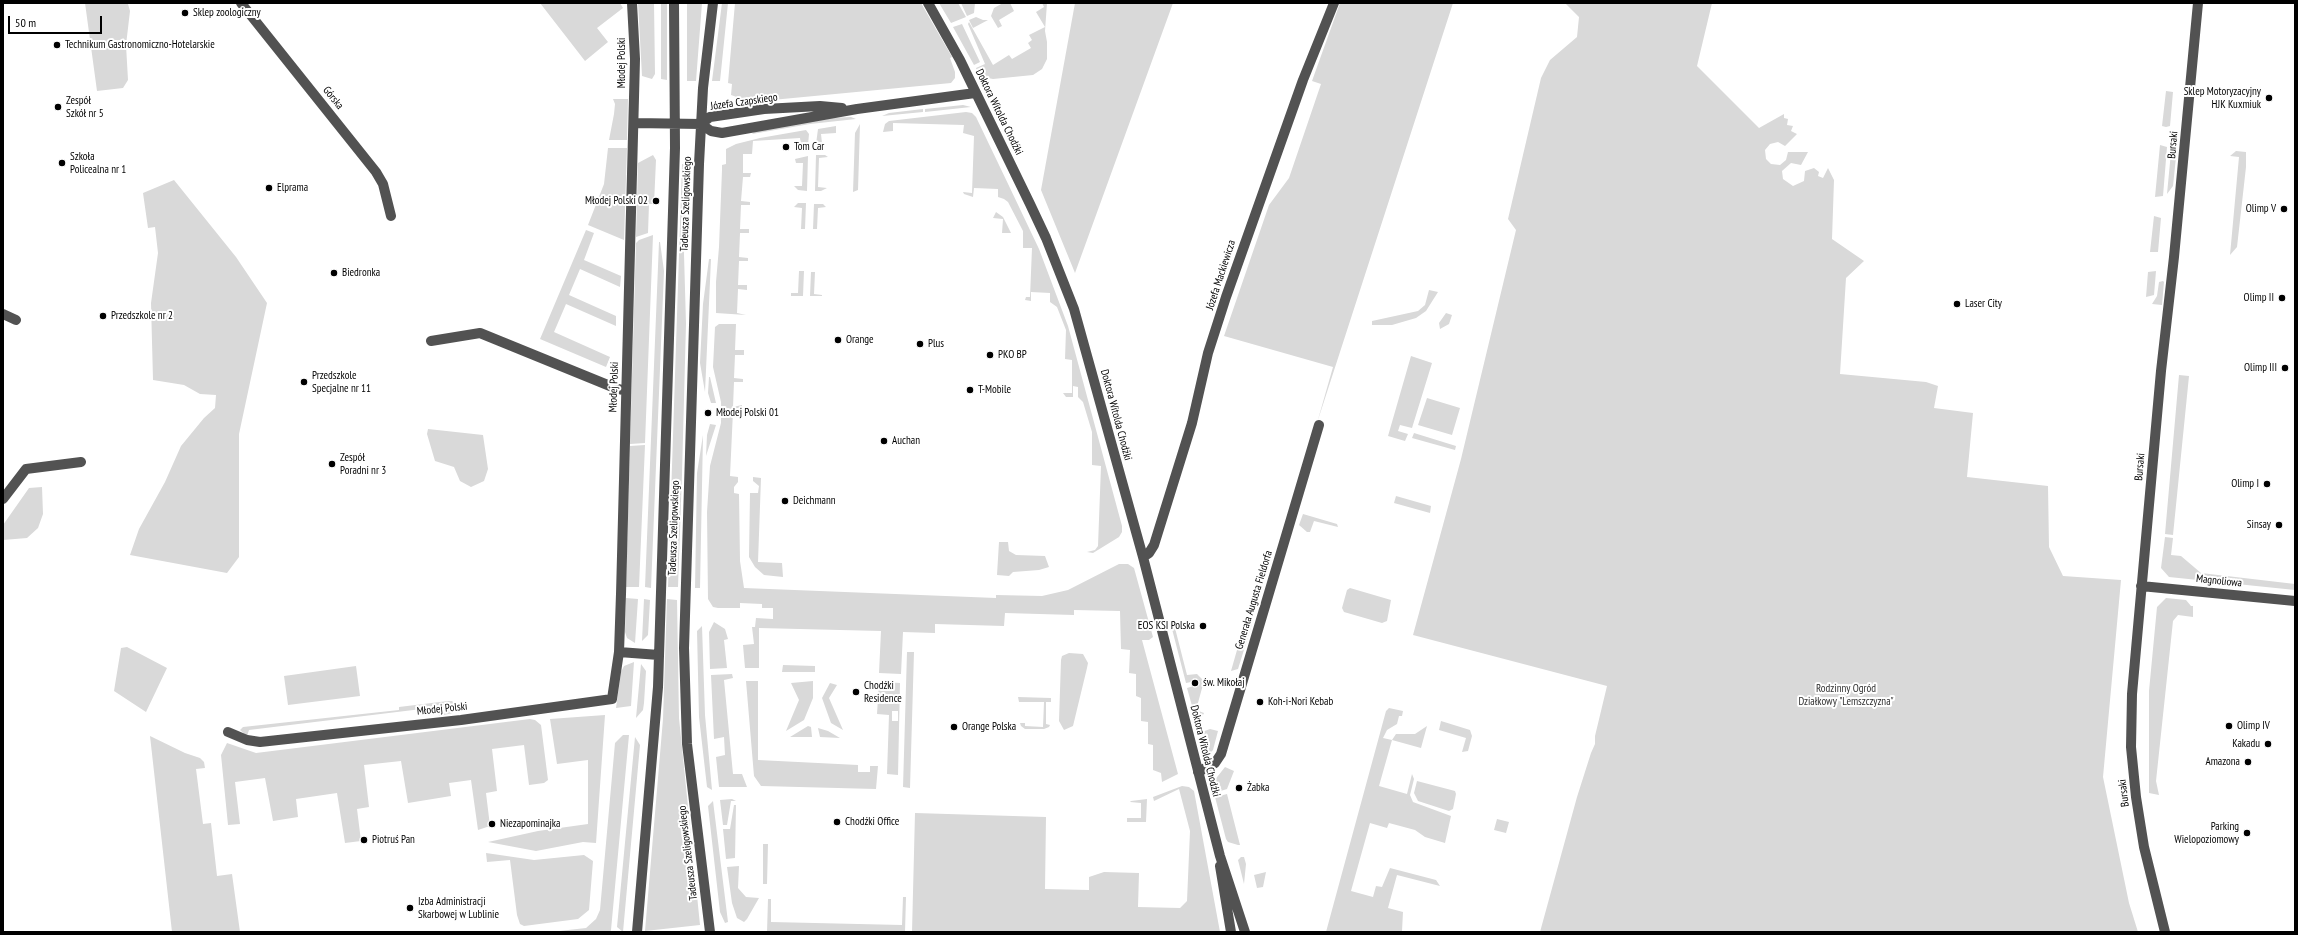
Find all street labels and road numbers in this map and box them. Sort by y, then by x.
street label: Młodej Polski [615,38,629,88]
street label: Doktora Witolda Chodźki [973,67,1025,157]
street label: Górska [320,84,346,112]
street label: Józefa Czapskiego [710,91,778,113]
street label: Bursaki [2165,131,2181,159]
street label: Tadeusza Szeligowskiego [678,156,694,252]
street label: Józefa Mackiewicza [1203,238,1239,312]
street label: Młodej Polski [607,361,621,413]
street label: Doktora Witolda Chodźki [1097,368,1135,462]
street label: Bursaki [2132,453,2148,481]
street label: Tadeusza Szeligowskiego [666,480,682,576]
street label: Generała Augusta Fieldorfa [1233,549,1275,651]
street label: Magnoliowa [2195,572,2243,590]
street label: Młodej Polski [416,700,468,718]
street label: Doktora Witolda Chodźki [1187,704,1223,798]
street label: Bursaki [2116,778,2132,808]
street label: Tadeusza Szeligowskiego [676,805,700,901]

